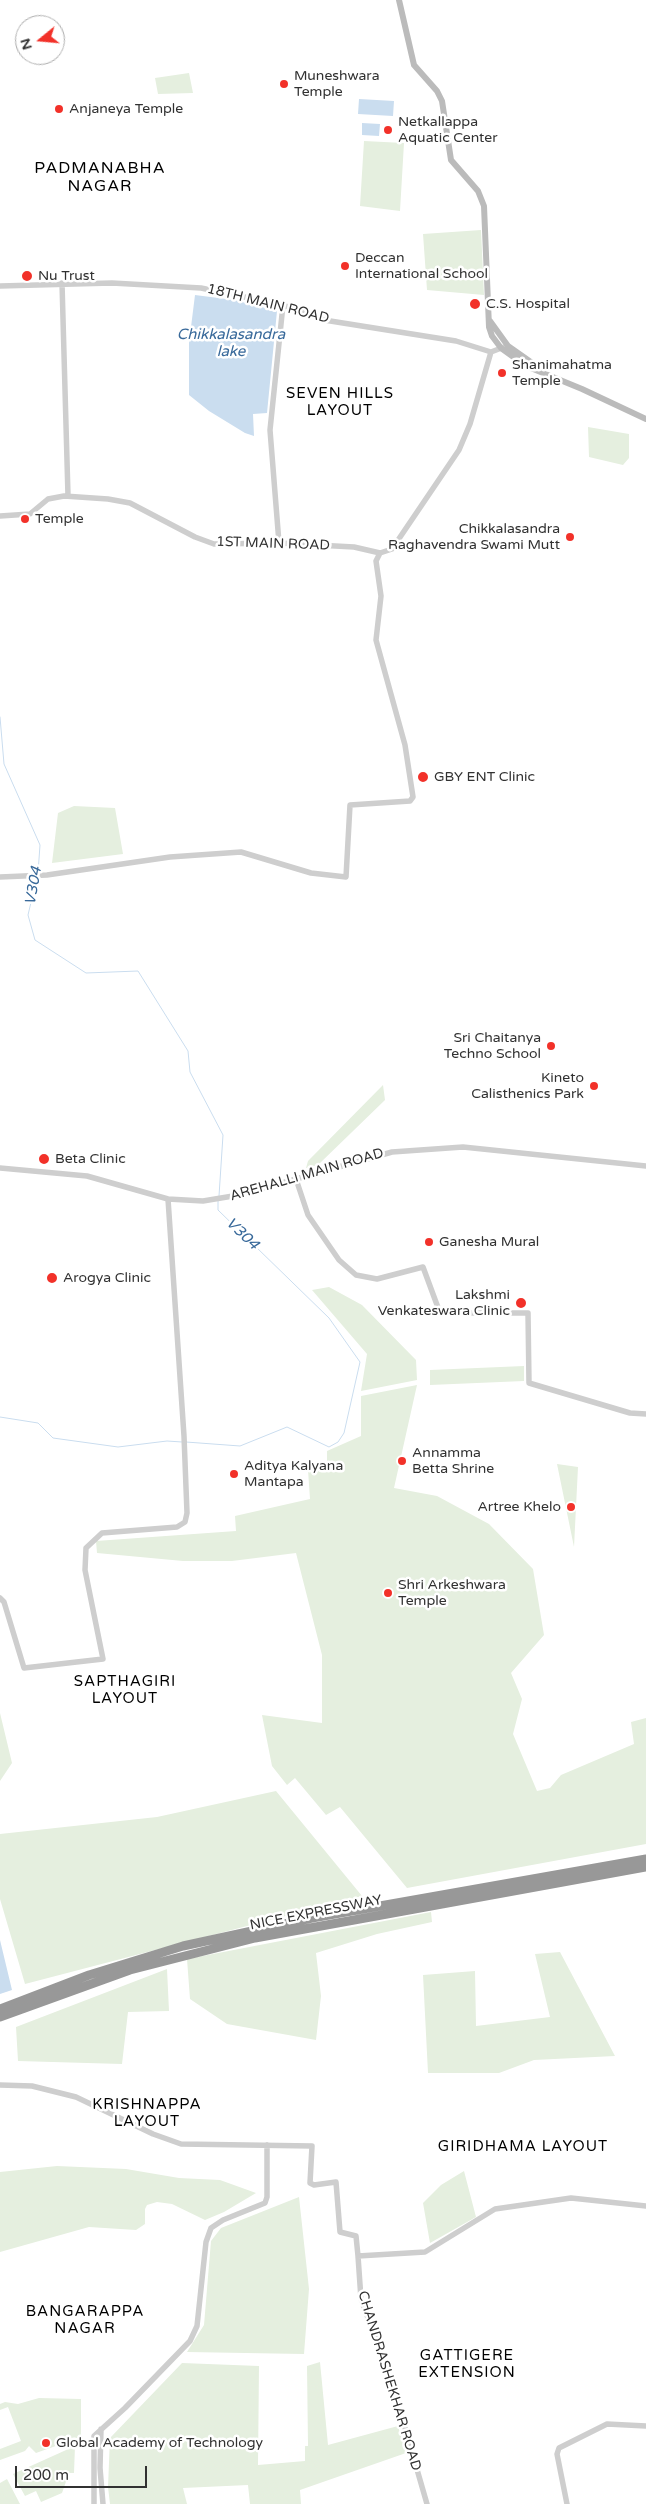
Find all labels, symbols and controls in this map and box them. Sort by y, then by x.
north arrow [15,15,65,65]
text: N [16,36,36,52]
place label: Muneshwara Temple [294,68,380,100]
marker: Muneshwara Temple [278,78,290,90]
place label: Anjaneya Temple [69,101,183,117]
marker: Anjaneya Temple [53,103,65,115]
place label: Netkallappa Aquatic Center [398,114,498,146]
marker: Netkallappa Aquatic Center [382,124,394,136]
district label: PADMANABHA NAGAR [33,159,167,197]
place label: Deccan International School [355,250,488,282]
marker: Deccan International School [339,260,351,272]
place label: Nu Trust [38,268,95,284]
marker: Nu Trust [20,269,34,283]
street label: 18TH MAIN ROAD [205,281,331,327]
place label: C.S. Hospital [486,296,570,312]
marker: C.S. Hospital [468,297,482,311]
water label: Chikkalasandra lake [177,326,285,361]
place label: Shanimahatma Temple [512,357,612,390]
marker: Shanimahatma Temple [496,367,508,379]
district label: SEVEN HILLS LAYOUT [285,385,395,420]
place label: Temple [35,511,84,527]
marker: Temple [19,513,31,525]
place label: Chikkalasandra Raghavendra Swami Mutt [388,521,560,554]
marker: Chikkalasandra Raghavendra Swami Mutt [564,531,576,543]
street label: 1ST MAIN ROAD [216,534,330,554]
place label: GBY ENT Clinic [434,769,535,785]
marker: GBY ENT Clinic [416,770,430,784]
water label: V304 [22,865,46,907]
place label: Sri Chaitanya Techno School [444,1030,541,1062]
marker: Sri Chaitanya Techno School [545,1040,557,1052]
place label: Kineto Calisthenics Park [471,1070,584,1102]
marker: Kineto Calisthenics Park [588,1080,600,1092]
street label: AREHALLI MAIN ROAD [228,1145,386,1205]
place label: Beta Clinic [55,1151,126,1167]
marker: Beta Clinic [37,1152,51,1166]
water label: V304 [222,1214,262,1254]
place label: Ganesha Mural [439,1234,539,1250]
marker: Ganesha Mural [423,1236,435,1248]
place label: Arogya Clinic [63,1270,151,1286]
marker: Arogya Clinic [45,1271,59,1285]
place label: Lakshmi Venkateswara Clinic [378,1287,510,1320]
marker: Lakshmi Venkateswara Clinic [514,1296,528,1310]
place label: Annamma Betta Shrine [412,1445,494,1478]
marker: Annamma Betta Shrine [396,1455,408,1467]
place label: Aditya Kalyana Mantapa [244,1458,343,1490]
marker: Aditya Kalyana Mantapa [228,1468,240,1480]
place label: Artree Khelo [477,1499,561,1515]
marker: Artree Khelo [565,1501,577,1513]
place label: Shri Arkeshwara Temple [398,1577,506,1610]
marker: Shri Arkeshwara Temple [382,1587,394,1599]
district label: SAPTHAGIRI LAYOUT [72,1673,178,1708]
street label: NICE EXPRESSWAY [249,1892,383,1934]
district label: KRISHNAPPA LAYOUT [91,2096,203,2131]
district label: GIRIDHAMA LAYOUT [436,2138,610,2156]
street label: CHANDRASHEKHAR ROAD [354,2289,424,2473]
district label: BANGARAPPA NAGAR [24,2303,146,2338]
district label: GATTIGERE EXTENSION [417,2347,517,2382]
place label: Global Academy of Technology [56,2435,263,2451]
marker: Global Academy of Technology [40,2437,52,2449]
scale bar [18,2456,150,2488]
text: 200 m [23,2466,69,2484]

